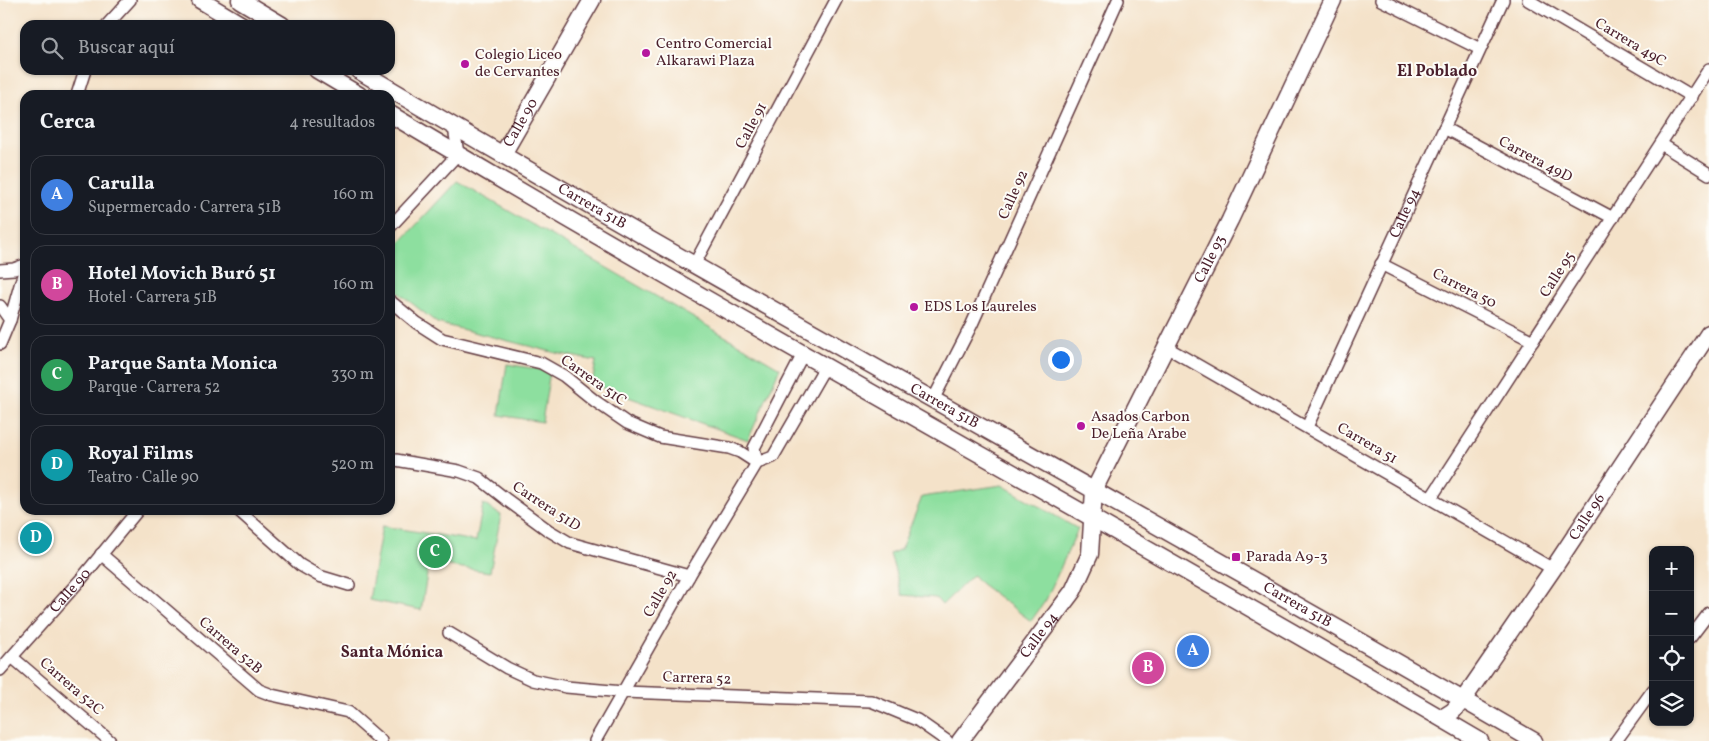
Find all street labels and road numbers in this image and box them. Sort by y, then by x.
street label: Carrera 49C [1590,13,1670,73]
street label: Calle 90 [499,94,543,151]
street label: Calle 91 [731,99,773,153]
street label: Carrera 49D [1494,132,1576,188]
street label: Calle 92 [994,167,1034,223]
street label: Carrera 51B [554,178,630,235]
street label: Calle 94 [1384,185,1426,242]
street label: Calle 93 [1189,231,1231,287]
street label: Calle 95 [1535,248,1581,302]
street label: Carrera 50 [1428,264,1500,314]
street label: Carrera 51C [556,350,631,412]
street label: Carrera 51B [906,378,983,434]
street label: Carrera 51 [1333,418,1401,470]
street label: Carrera 51D [508,477,584,537]
street label: Calle 96 [1564,489,1610,545]
street label: Calle 90 [45,564,96,618]
street label: Calle 92 [639,566,683,622]
street label: Carrera 51B [1259,577,1336,633]
street label: Calle 94 [1015,608,1064,663]
street label: Carrera 52B [194,612,266,680]
street label: Carrera 52C [34,653,108,721]
street label: Carrera 52 [662,667,732,691]

